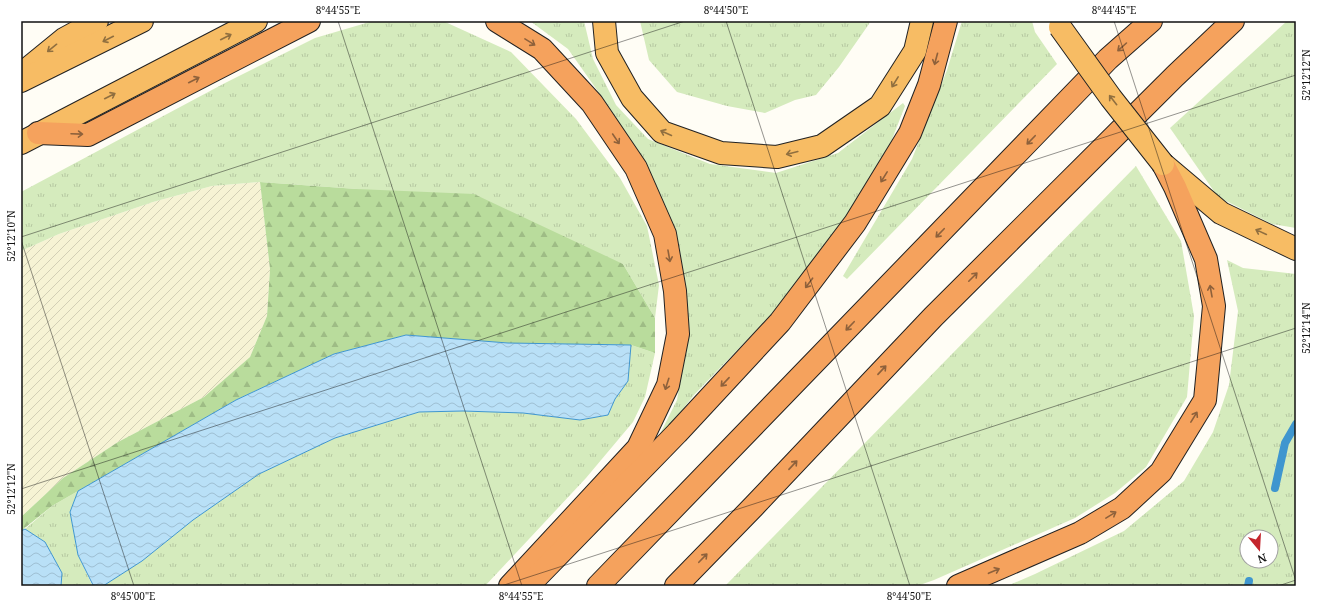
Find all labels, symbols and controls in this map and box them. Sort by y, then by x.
text: 8°44'55"E [316,3,360,17]
text: 8°44'50"E [704,3,748,17]
text: 8°44'45"E [1092,3,1136,17]
one-way arrow [220,33,232,40]
one-way arrow [102,35,114,43]
one-way arrow [525,38,536,46]
one-way arrow [1117,42,1127,52]
one-way arrow [47,44,57,53]
text: 52°12'12"N [1299,49,1313,101]
one-way arrow [932,52,939,65]
one-way arrow [187,76,199,83]
one-way arrow [891,76,900,87]
one-way arrow [104,92,116,99]
one-way arrow [1109,95,1117,106]
one-way arrow [660,129,672,136]
one-way arrow [70,131,83,138]
one-way arrow [612,133,620,144]
one-way arrow [1026,134,1035,145]
one-way arrow [786,150,799,157]
one-way arrow [879,171,887,183]
text: 52°12'10"N [4,210,18,262]
one-way arrow [935,228,945,238]
one-way arrow [1255,228,1267,235]
one-way arrow [665,249,673,262]
one-way arrow [968,272,978,282]
one-way arrow [805,278,814,289]
one-way arrow [1207,285,1215,298]
text: 52°12'14"N [1299,302,1313,354]
one-way arrow [845,321,855,331]
one-way arrow [878,365,887,375]
one-way arrow [720,376,729,387]
one-way arrow [663,377,670,390]
one-way arrow [1191,411,1199,423]
one-way arrow [788,460,798,470]
text: 52°12'12"N [4,463,18,515]
one-way arrow [1105,510,1117,518]
north arrow [1239,529,1279,569]
text: N [1255,551,1269,568]
one-way arrow [698,553,708,563]
one-way arrow [987,566,999,574]
text: 8°45'00"E [111,589,155,603]
text: 8°44'55"E [499,589,543,603]
text: 8°44'50"E [887,589,931,603]

